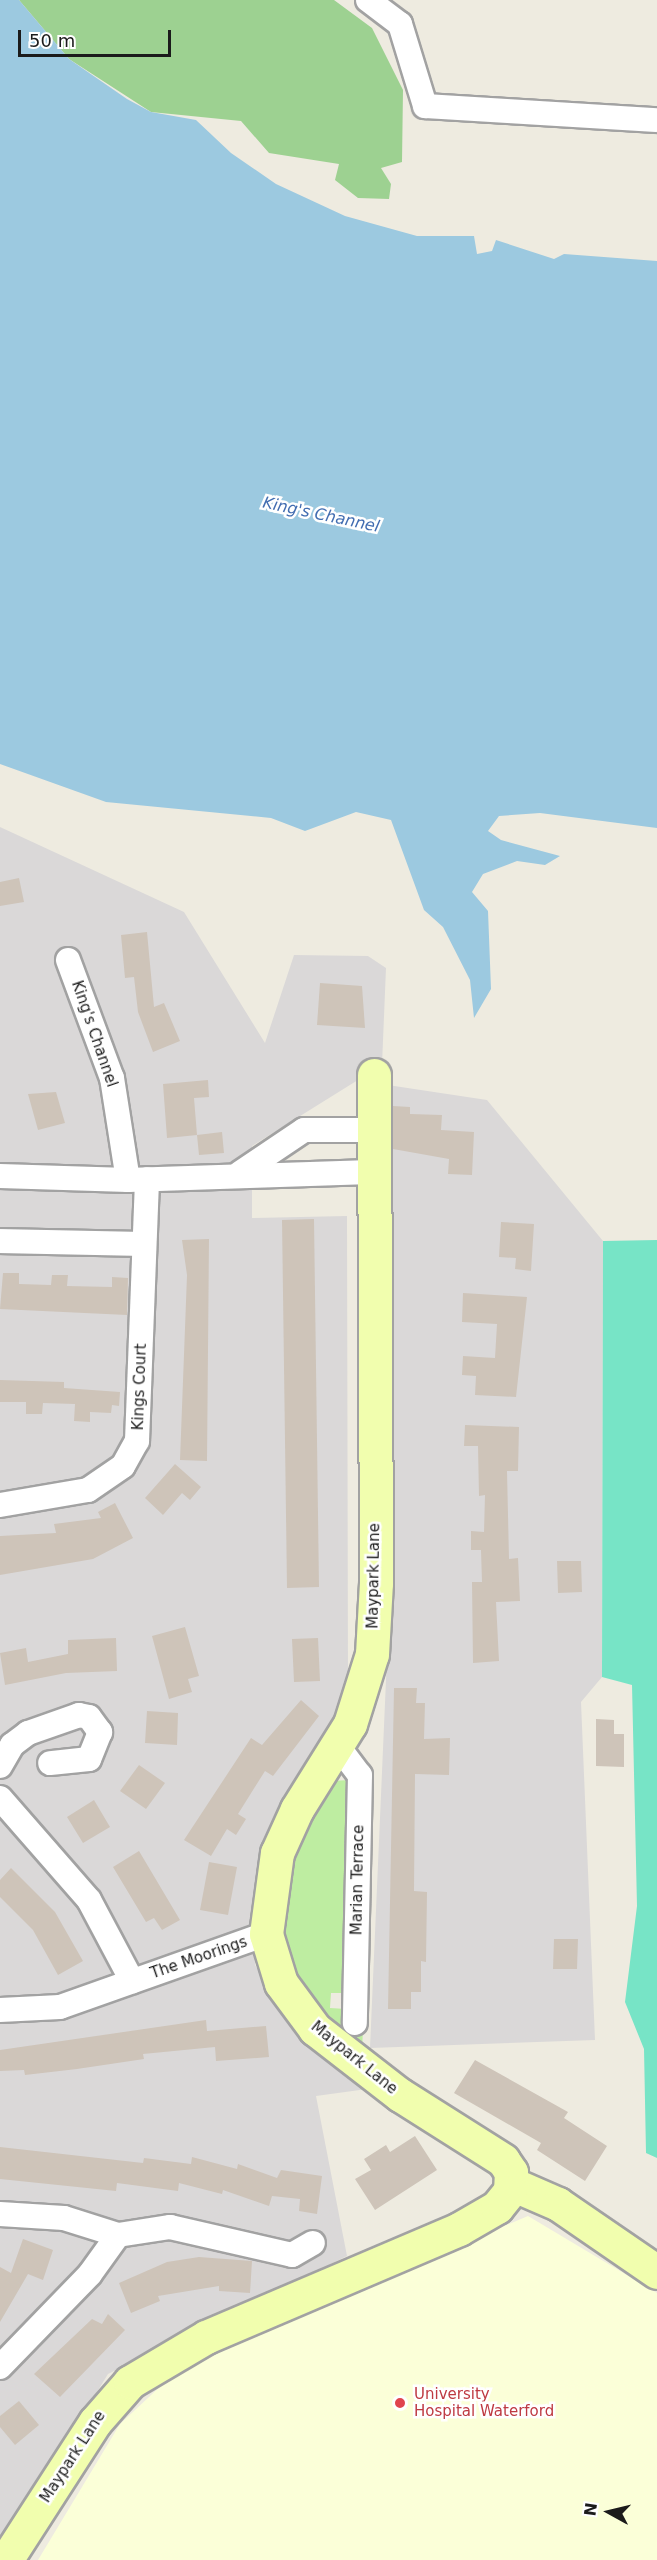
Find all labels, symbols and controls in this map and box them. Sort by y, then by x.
scale bar [21,18,174,56]
text: 50 m [29,30,75,51]
water label: King's Channel [261,493,381,537]
street label: King's Channel [67,978,121,1090]
street label: Kings Court [129,1343,151,1431]
street label: Maypark Lane [364,1523,384,1629]
street label: Marian Terrace [348,1825,368,1935]
street label: The Moorings [148,1933,250,1983]
street label: Maypark Lane [307,2018,401,2098]
place label: University Hospital Waterford [414,2385,554,2420]
marker: University Hospital Waterford [391,2394,409,2412]
street label: Maypark Lane [37,2408,109,2506]
north arrow [579,2482,639,2542]
text: N [580,2501,601,2517]

